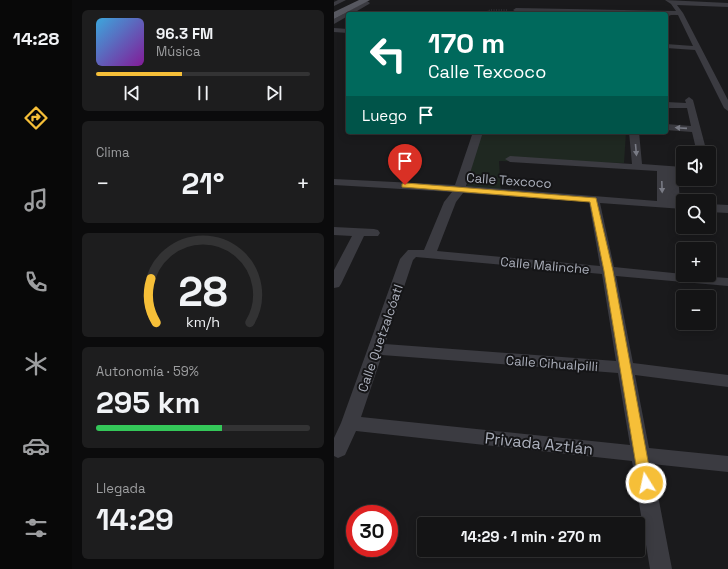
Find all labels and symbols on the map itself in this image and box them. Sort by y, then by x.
one-way arrow [674,125,687,131]
pin [388,144,422,185]
one-way arrow [632,144,639,156]
street label: Calle Texcoco [466,169,552,192]
one-way arrow [659,181,666,193]
street label: Calle Malinche [500,253,590,278]
street label: Calle Quetzalcóatl [354,282,407,394]
street label: Calle Cihualpilli [505,352,599,375]
street label: Privada Aztlán [484,427,594,460]
position arrow [625,462,667,504]
speed limit sign: 30 [346,505,398,557]

